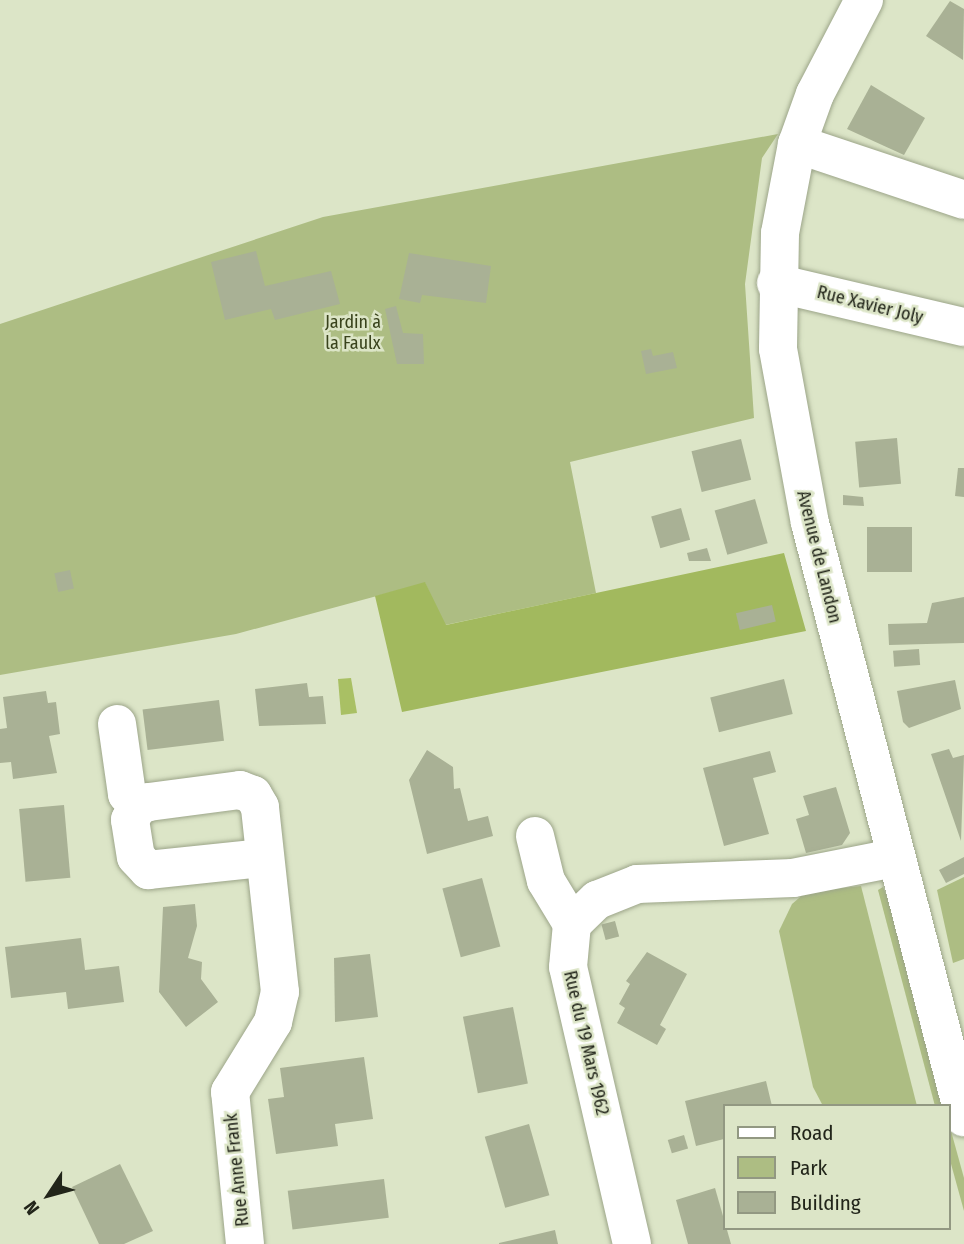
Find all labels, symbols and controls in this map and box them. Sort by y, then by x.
street label: Rue Xavier Joly [815,281,925,329]
park label: Jardin à la Faulx [325,312,381,354]
street label: Avenue de Landon [792,488,846,626]
street label: Rue du 19 Mars 1962 [559,969,613,1117]
legend [722,1104,950,1230]
street label: Rue Anne Frank [220,1112,254,1228]
text: Road [790,1120,834,1146]
text: Park [790,1155,827,1181]
north arrow [14,1160,84,1230]
text: Building [790,1190,861,1216]
text: N [19,1196,44,1219]

